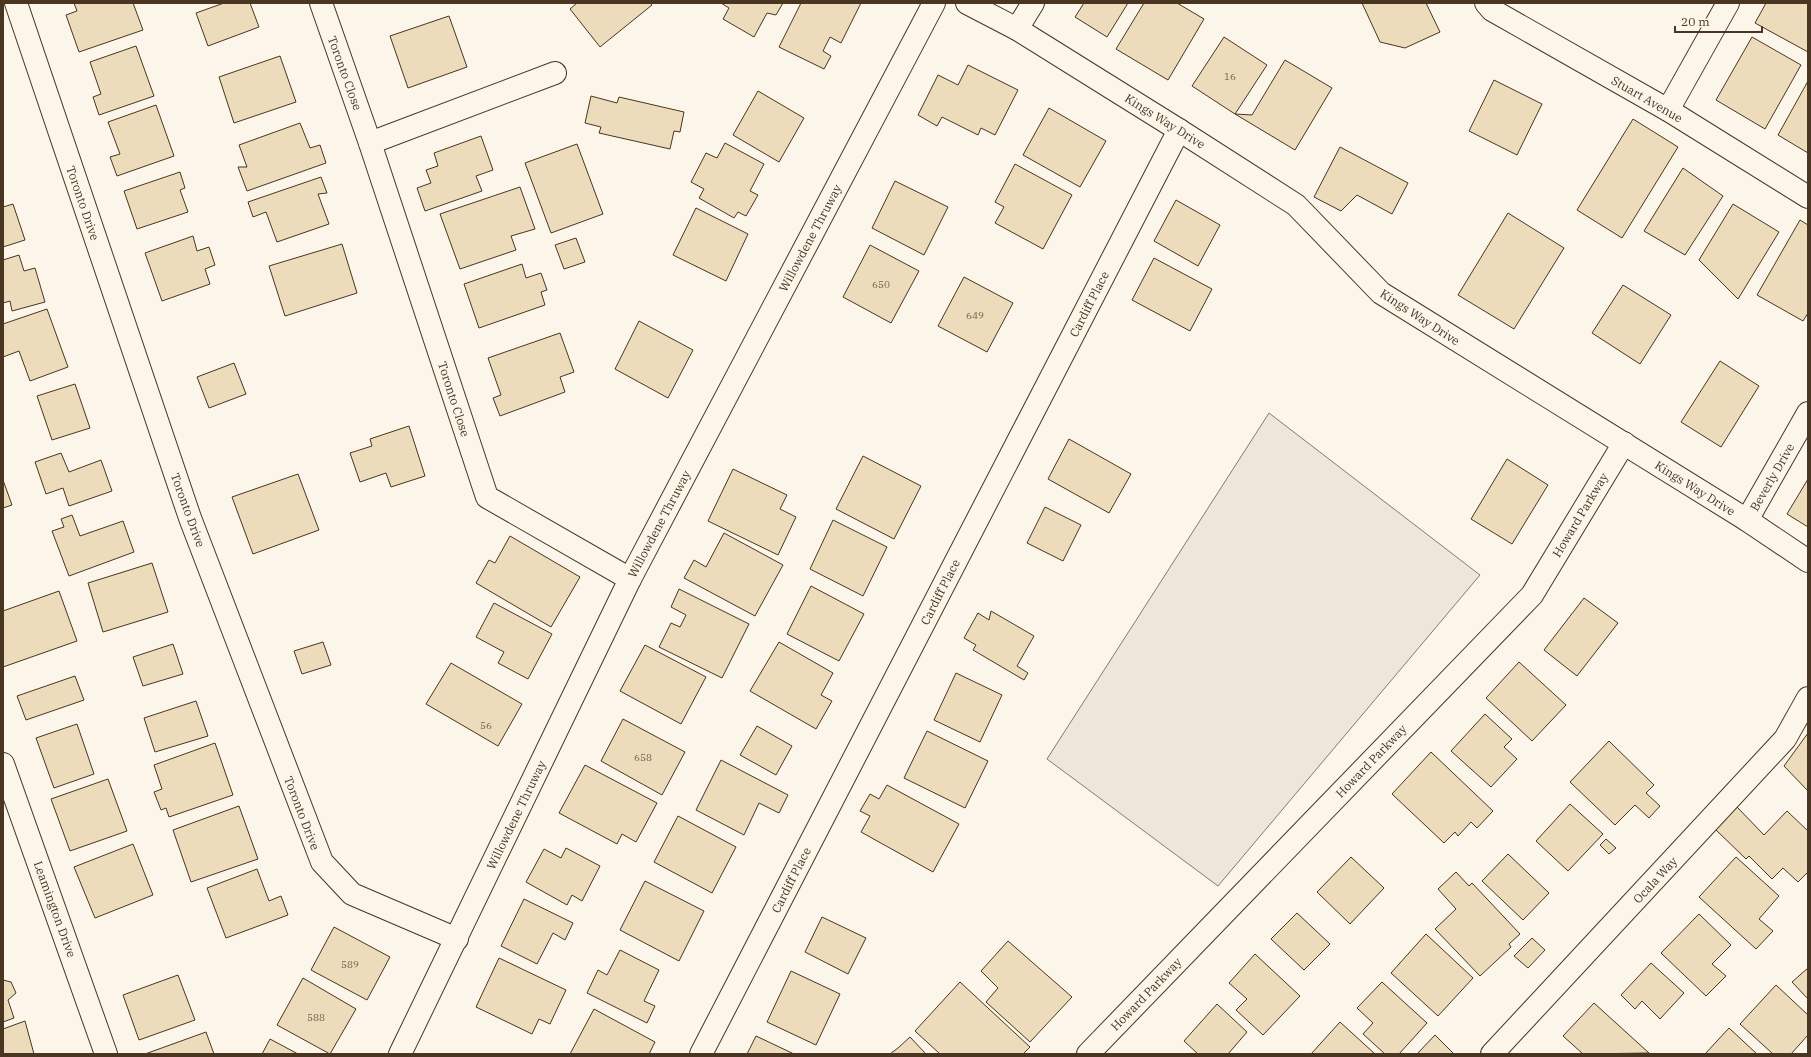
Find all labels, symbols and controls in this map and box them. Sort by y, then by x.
scale bar [1675,8,1762,34]
text: 20 m [1681,14,1710,29]
street label: Toronto Close [325,34,365,112]
house number: 16 [1224,70,1236,83]
street label: Stuart Avenue [1609,73,1685,125]
street label: Kings Way Drive [1122,90,1208,152]
street label: Toronto Drive [63,164,103,242]
street label: Willowdene Thruway [775,181,845,294]
street label: Cardiff Place [1066,269,1112,339]
house number: 650 [872,278,890,291]
street label: Kings Way Drive [1377,286,1463,348]
house number: 649 [966,309,984,322]
street label: Toronto Close [435,360,473,438]
street label: Beverly Drive [1747,441,1797,513]
street label: Kings Way Drive [1652,457,1738,519]
street label: Willowdene Thruway [624,467,694,580]
street label: Howard Parkway [1549,470,1611,560]
street label: Toronto Drive [168,471,208,549]
street label: Cardiff Place [917,557,963,627]
house number: 56 [480,719,492,732]
street label: Howard Parkway [1332,721,1410,801]
house number: 658 [634,751,652,764]
street label: Willowdene Thruway [483,758,549,872]
street label: Toronto Drive [281,774,323,852]
street label: Cardiff Place [768,845,814,915]
street label: Ocala Way [1630,853,1681,906]
street label: Leamington Drive [31,859,79,959]
street label: Howard Parkway [1107,954,1185,1034]
house number: 589 [341,958,359,971]
house number: 588 [307,1011,325,1024]

